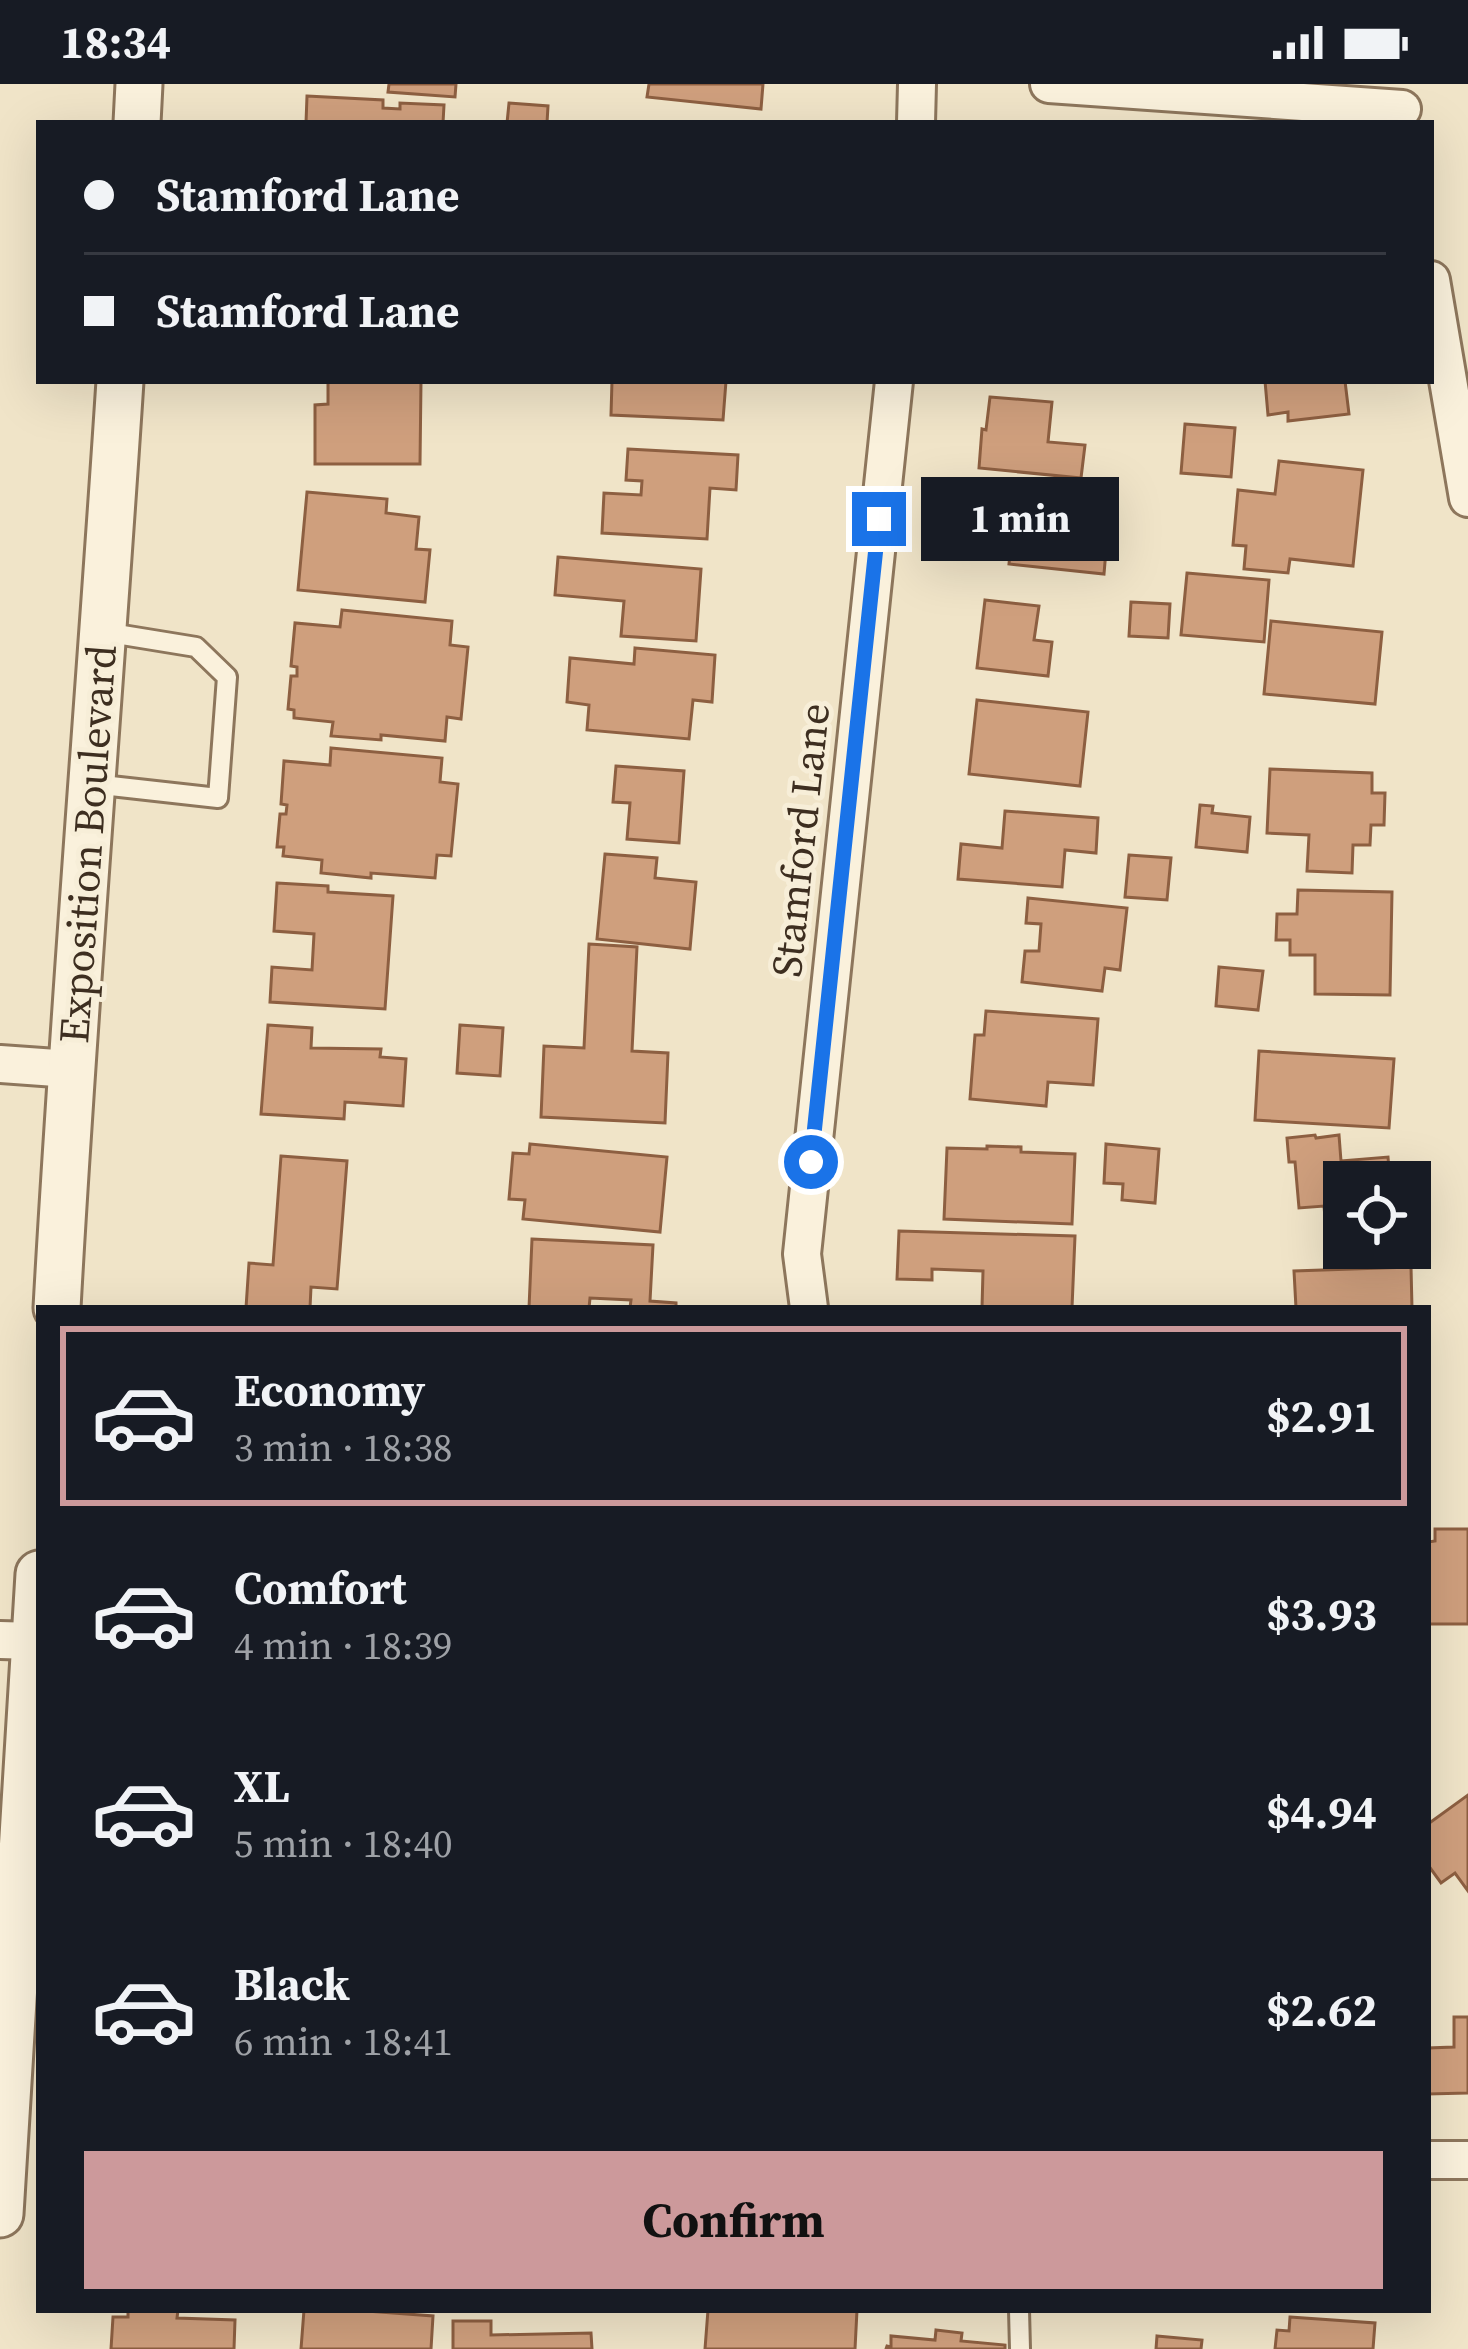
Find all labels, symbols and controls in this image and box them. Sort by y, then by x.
text: 18:34 [60,11,171,73]
text: Stamford Lane [156,164,459,226]
text: Stamford Lane [156,280,459,342]
callout: 1 min [921,477,1119,561]
route end [852,492,906,546]
text: 1 min [969,492,1071,545]
street label: Exposition Boulevard [44,643,130,1045]
street label: Stamford Lane [757,700,843,980]
route start [784,1135,838,1189]
map controls [1323,1161,1431,1269]
button: locate [1323,1161,1431,1269]
text: Economy [234,1359,425,1421]
icon: car [90,1362,198,1470]
text: $2.91 [1266,1385,1377,1447]
text: 3 min · 18:38 [234,1421,453,1474]
text: Comfort [234,1557,407,1619]
icon: car [90,1560,198,1668]
text: $3.93 [1266,1583,1377,1645]
text: 4 min · 18:39 [234,1619,453,1672]
text: XL [234,1755,290,1817]
icon: car [90,1758,198,1866]
text: $4.94 [1266,1781,1377,1843]
text: 5 min · 18:40 [234,1817,453,1870]
text: Black [234,1953,350,2015]
icon: car [90,1956,198,2064]
text: $2.62 [1266,1979,1377,2041]
text: 6 min · 18:41 [234,2015,453,2068]
button: Confirm [84,2151,1383,2289]

